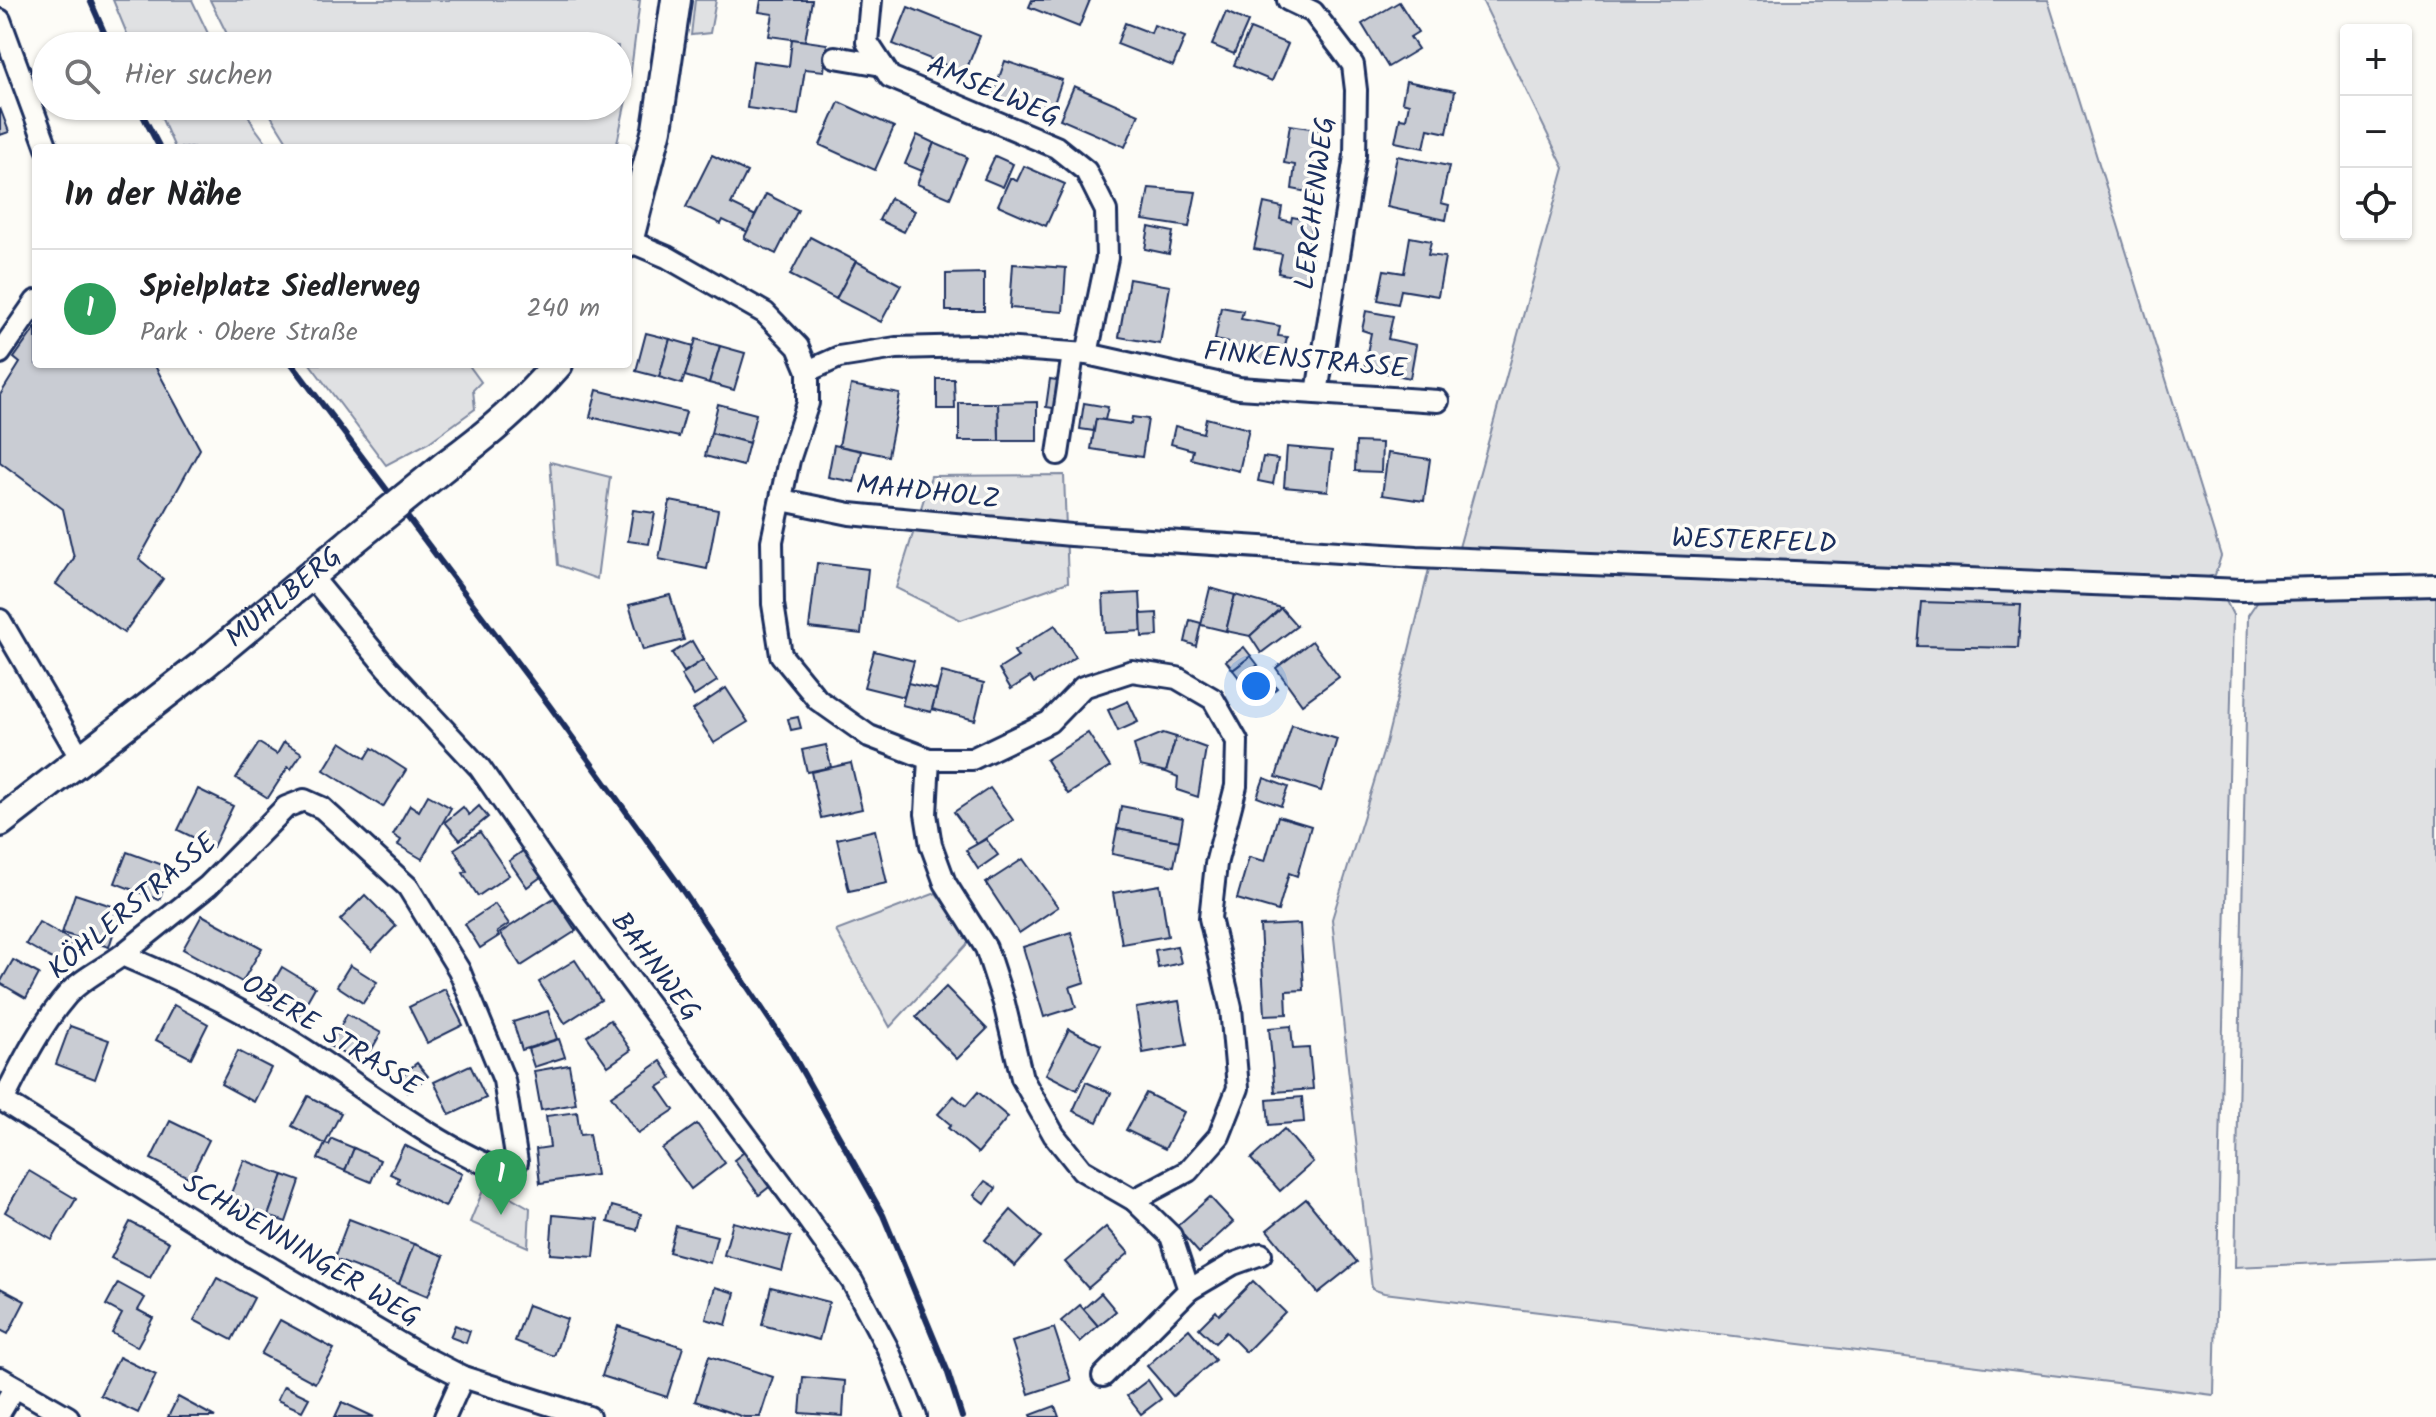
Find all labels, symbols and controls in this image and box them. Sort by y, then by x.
map controls [2340,24,2412,240]
button: + [2340,24,2412,96]
search box [32,32,632,120]
street label: AMSELWEG [919,44,1067,140]
text: Hier suchen [124,52,273,100]
icon: search [60,54,104,98]
button: − [2340,96,2412,168]
street label: LERCHENWEG [1283,114,1349,292]
button: locate [2340,168,2412,240]
text: In der Nähe [64,169,242,223]
text: Spielplatz Siedlerweg [140,264,421,312]
text: 1 [86,288,94,330]
text: 240 m [526,288,600,330]
text: Park · Obere Straße [140,312,358,354]
street label: FINKENSTRASSE [1202,330,1409,392]
street label: MAHDHOLZ [854,463,1002,523]
street label: WESTERFELD [1671,517,1837,567]
street label: MÜHLBERG [216,535,352,660]
your location [1236,666,1276,706]
street label: KÖHLERSTRASSE [38,822,228,992]
street label: BAHNWEG [599,902,711,1032]
street label: OBERE STRASSE [232,963,430,1110]
pin: 1 [475,1149,527,1215]
street label: SCHWENNINGER WEG [173,1162,429,1340]

